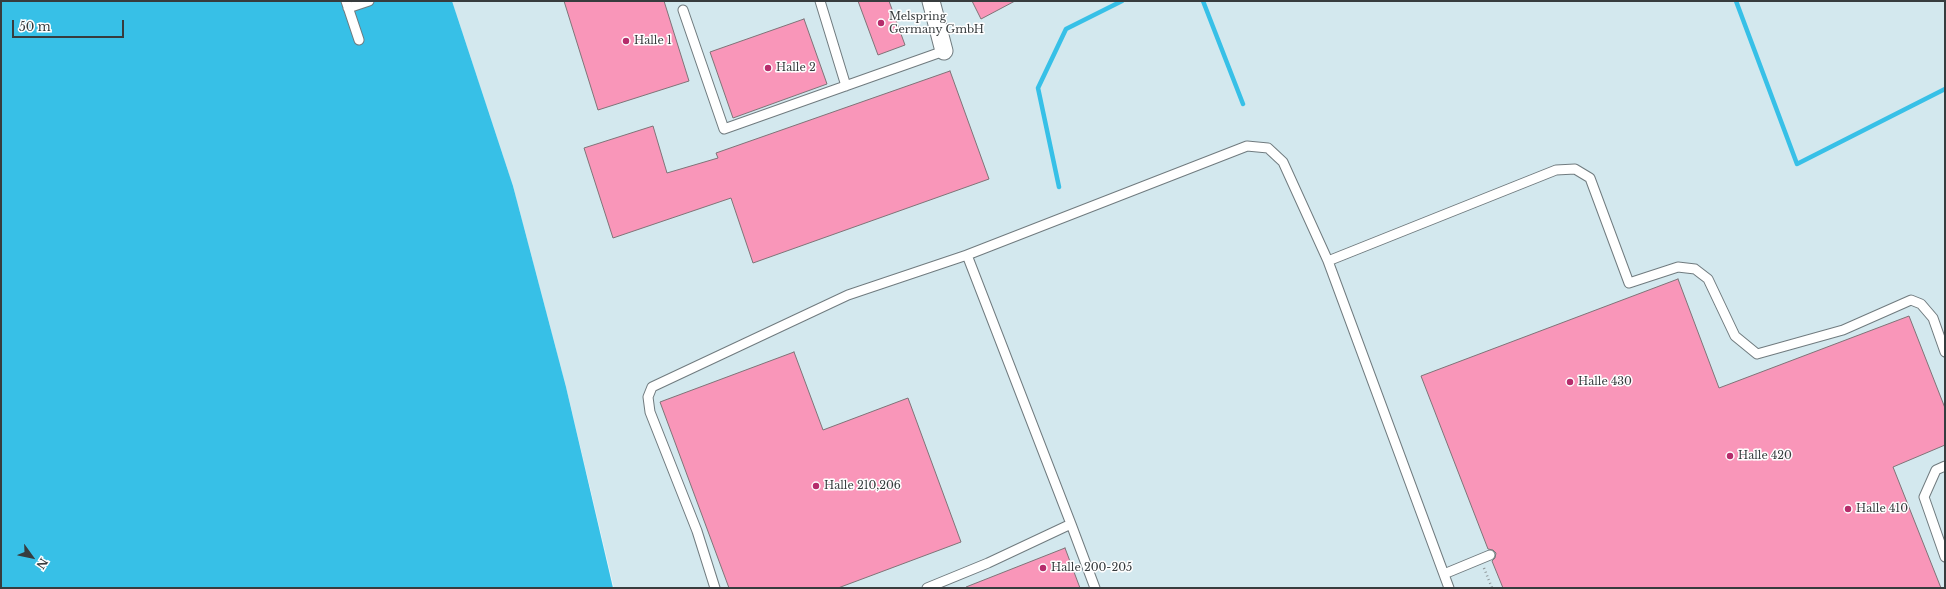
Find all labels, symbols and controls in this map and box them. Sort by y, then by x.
place label: Melspring Germany GmbH [889,10,984,36]
scale bar [14,12,126,38]
marker: Melspring Germany GmbH [876,18,886,28]
text: 50 m [19,19,51,34]
place label: Halle 1 [634,34,672,48]
marker: Halle 1 [621,36,631,46]
place label: Halle 2 [776,61,816,75]
marker: Halle 2 [763,63,773,73]
place label: Halle 430 [1578,375,1632,389]
marker: Halle 430 [1565,377,1575,387]
place label: Halle 420 [1738,449,1792,463]
marker: Halle 420 [1725,451,1735,461]
place label: Halle 210,206 [824,479,901,493]
marker: Halle 210,206 [811,481,821,491]
place label: Halle 410 [1856,502,1908,516]
marker: Halle 410 [1843,504,1853,514]
north arrow [12,537,52,577]
text: N [33,555,51,572]
place label: Halle 200-205 [1051,561,1132,575]
marker: Halle 200-205 [1038,563,1048,573]

